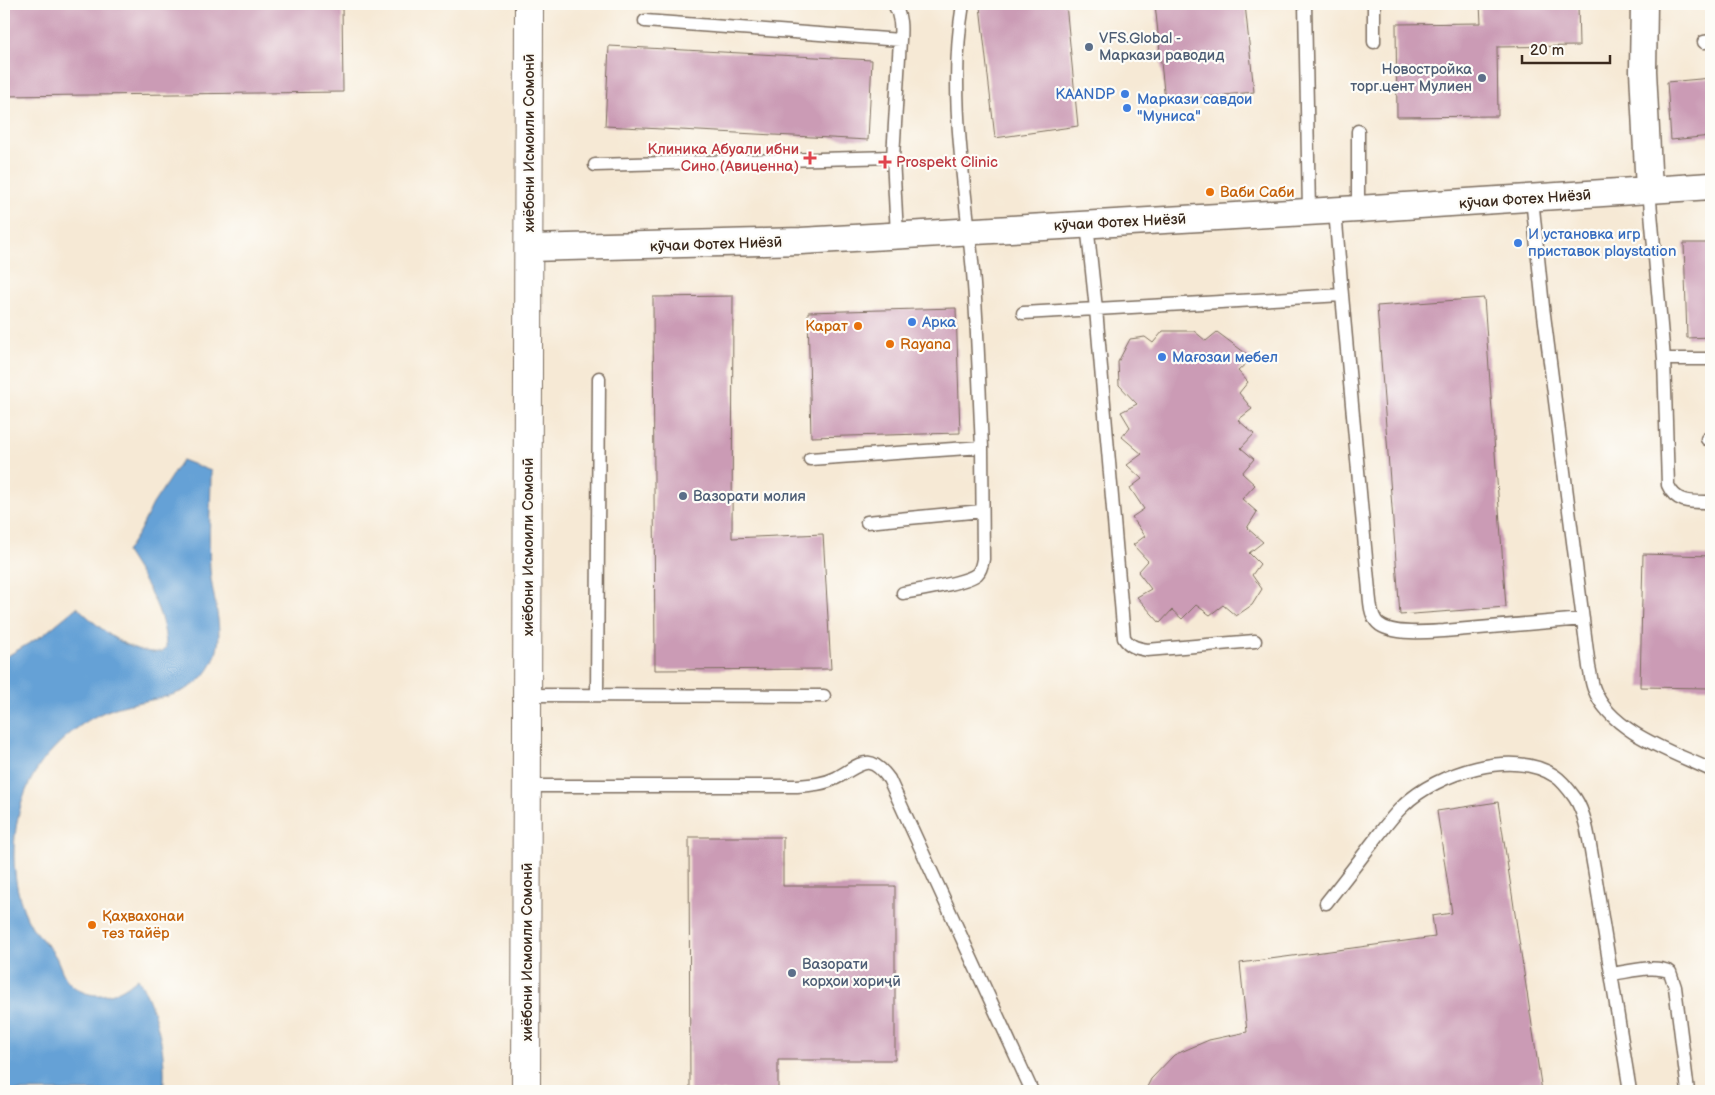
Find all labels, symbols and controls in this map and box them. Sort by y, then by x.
place label: VFS.Global - Маркази раводид [1099,29,1224,65]
scale bar [1522,32,1610,64]
marker: VFS.Global - Маркази раводид [1083,41,1095,53]
text: 20 m [1530,41,1564,60]
street label: хиёбони Исмоили Сомонӣ [520,54,539,232]
place label: Новостройка торг.цент Мулиен [1350,60,1472,96]
marker: Новостройка торг.цент Мулиен [1476,72,1488,84]
place label: KAANDP [1055,85,1116,104]
marker: KAANDP [1119,88,1131,100]
place label: Маркази савдои "Муниса" [1137,90,1253,126]
marker: Маркази савдои "Муниса" [1121,102,1133,114]
place label: Клиника Абуали ибни Сино (Авиценна) [647,140,799,176]
marker: Клиника Абуали ибни Сино (Авиценна) [803,151,817,165]
place label: Prospekt Clinic [896,153,998,172]
marker: Prospekt Clinic [878,155,892,169]
place label: Ваби Саби [1220,183,1295,202]
street label: кӯчаи Фотех Ниёзӣ [1458,185,1592,214]
marker: Ваби Саби [1204,186,1216,198]
street label: кӯчаи Фотех Ниёзӣ [1053,210,1187,235]
place label: И установка игр приставок playstation [1528,225,1676,261]
street label: кӯчаи Фотех Ниёзӣ [649,233,783,256]
marker: И установка игр приставок playstation [1512,237,1524,249]
place label: Арка [921,313,956,332]
marker: Арка [906,316,918,328]
place label: Карат [805,317,848,336]
marker: Карат [852,320,864,332]
place label: Rayana [900,335,951,354]
marker: Rayana [884,338,896,350]
place label: Мағозаи мебел [1172,348,1278,367]
marker: Мағозаи мебел [1156,351,1168,363]
street label: хиёбони Исмоили Сомонӣ [519,458,538,636]
place label: Вазорати молия [693,487,806,506]
marker: Вазорати молия [677,490,689,502]
street label: хиёбони Исмоили Сомонӣ [518,863,537,1041]
place label: Қаҳвахонаи тез тайёр [102,907,184,943]
marker: Қаҳвахонаи тез тайёр [86,919,98,931]
place label: Вазорати корҳои хориҷӣ [802,955,901,991]
marker: Вазорати корҳои хориҷӣ [786,967,798,979]

